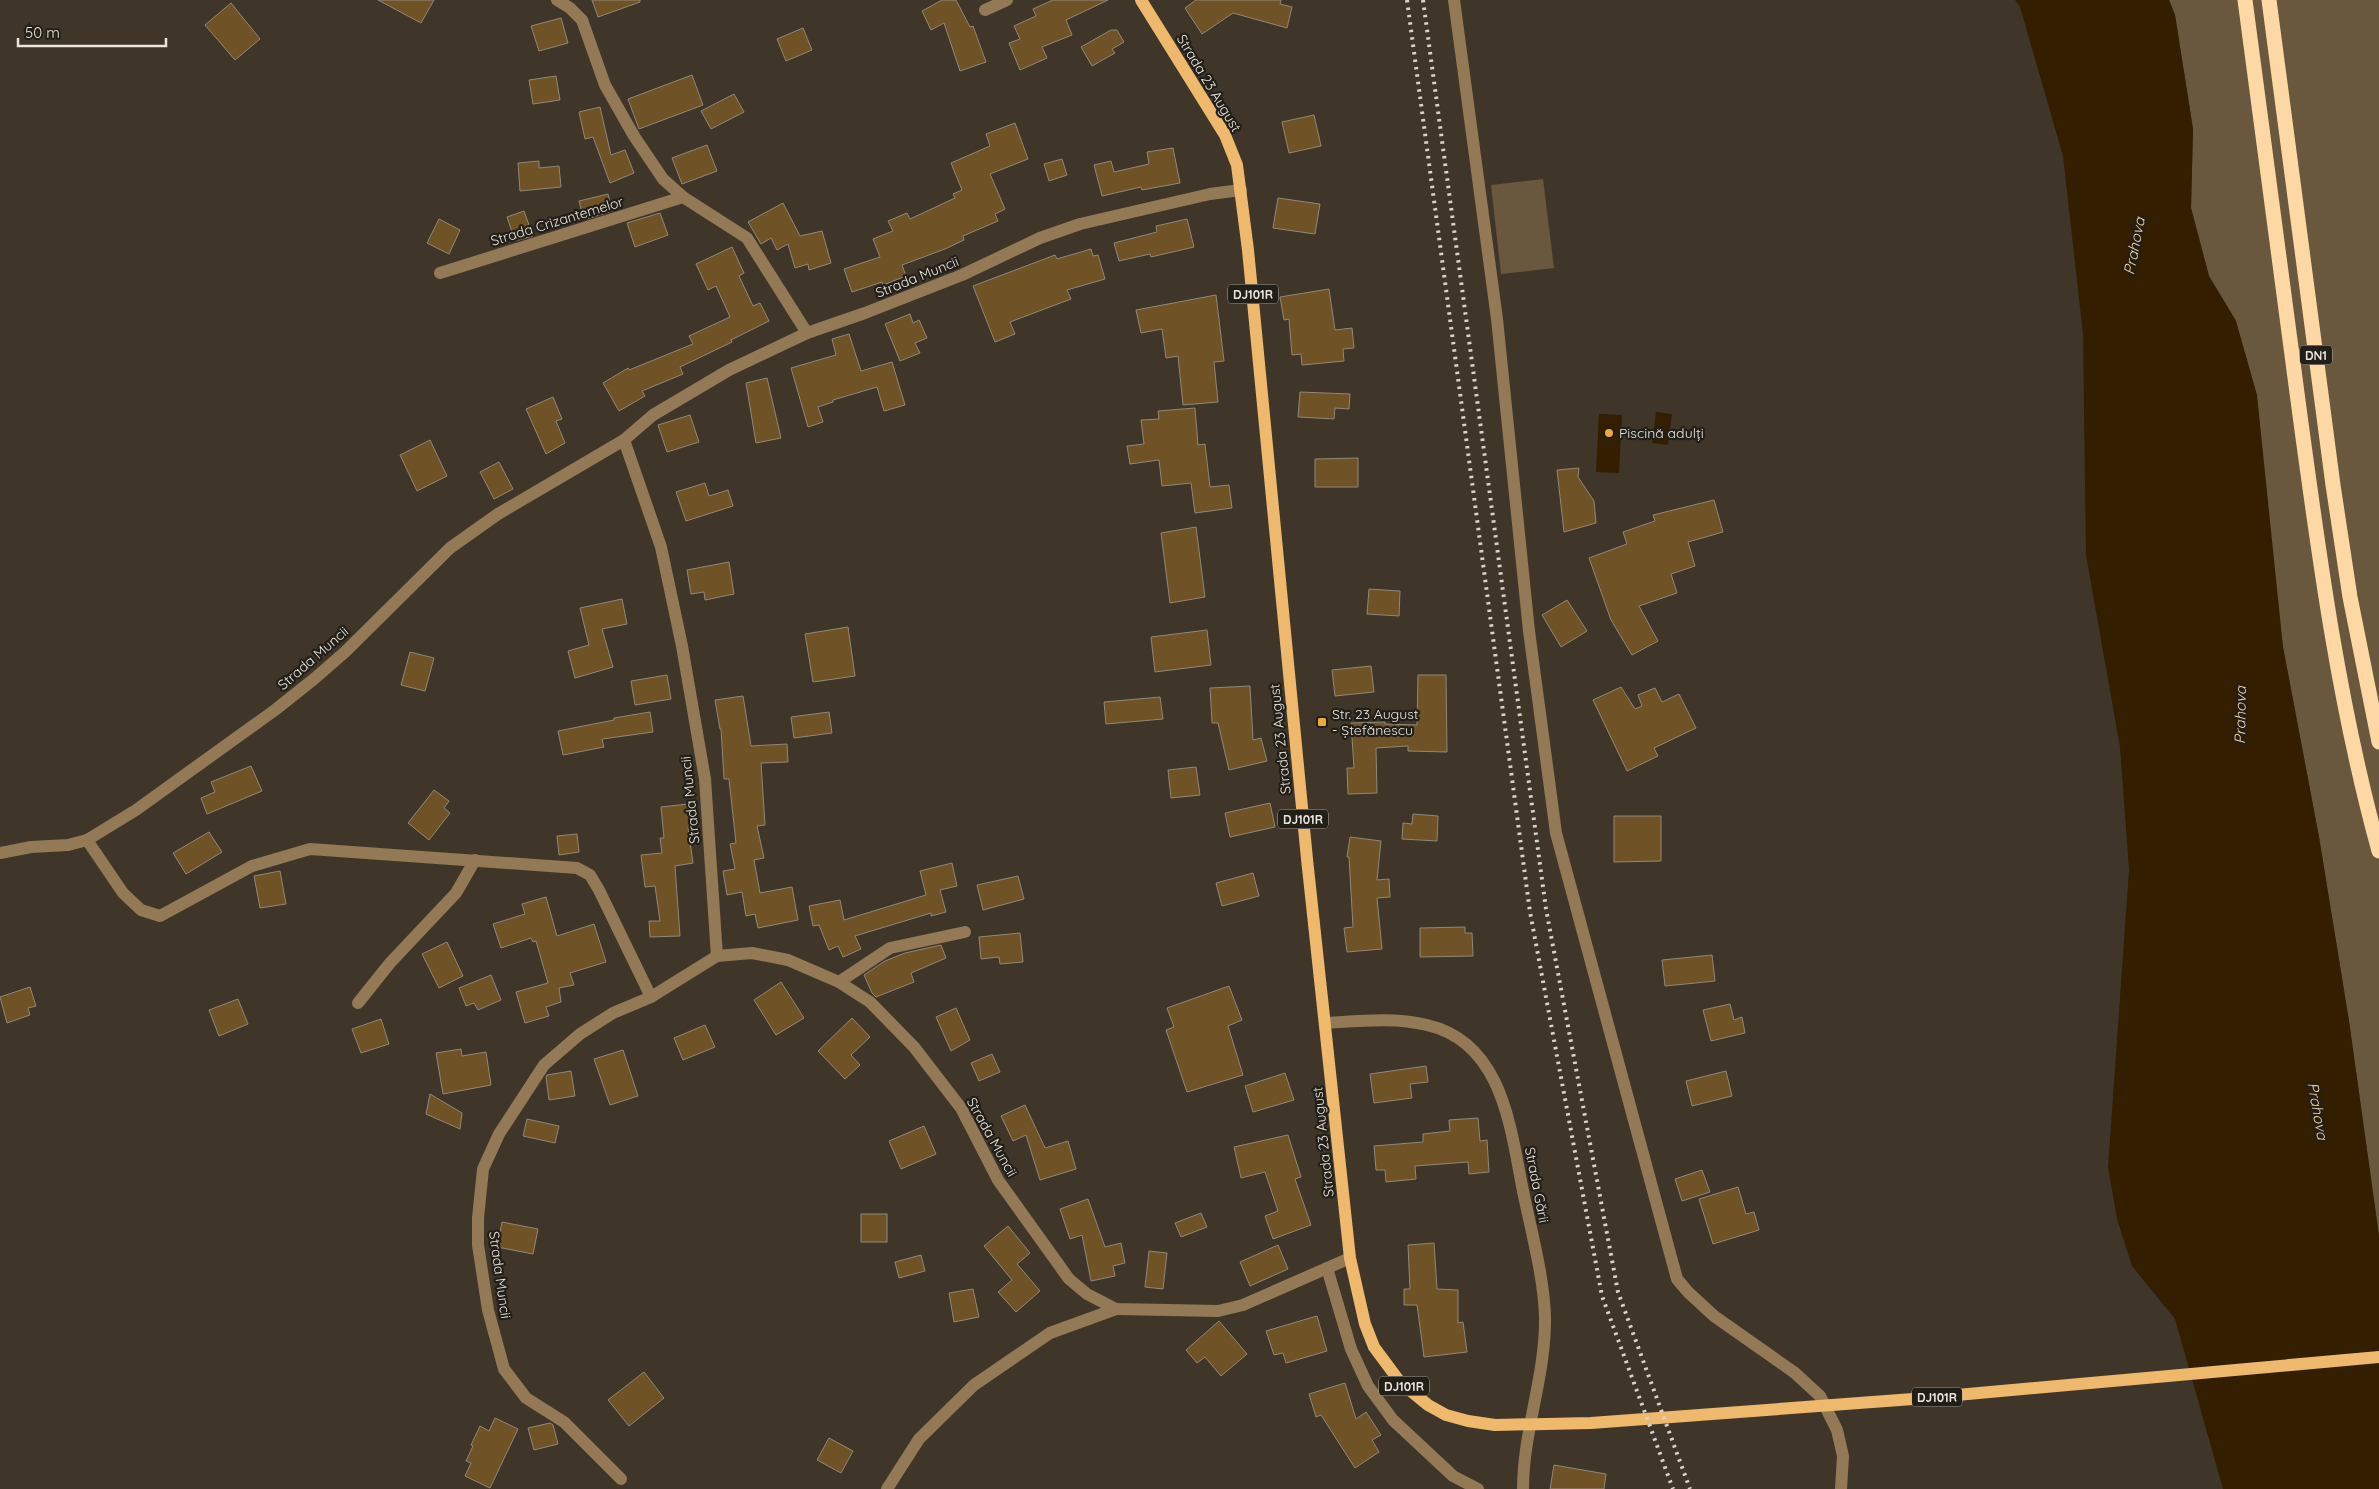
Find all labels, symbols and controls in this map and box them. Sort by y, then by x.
scale bar [18,15,165,47]
text: 50 m [25,23,60,42]
street label: Strada 23 August [1173,31,1245,135]
street label: Strada Crizantemelor [488,192,626,250]
water label: Prahova [2119,215,2149,276]
street label: Strada Muncii [873,252,961,302]
road number: DJ101R [1228,284,1278,304]
road number: DN1 [2300,346,2332,364]
place label: Piscină adulți [1619,424,1704,442]
marker: Piscină adulți [1603,427,1615,439]
street label: Strada Muncii [274,622,352,694]
street label: Strada 23 August [1265,683,1295,795]
water label: Prahova [2230,685,2250,744]
place label: Str. 23 August - Ștefănescu [1332,705,1419,739]
marker: Str. 23 August - Ștefănescu [1316,716,1328,728]
street label: Strada Muncii [676,755,704,845]
road number: DJ101R [1278,810,1328,829]
water label: Prahova [2304,1081,2333,1142]
street label: Strada 23 August [1308,1086,1338,1198]
street label: Strada Muncii [963,1094,1021,1180]
street label: Strada Gării [1521,1146,1553,1224]
street label: Strada Muncii [485,1230,515,1320]
road number: DJ101R [1379,1376,1429,1395]
road number: DJ101R [1912,1388,1962,1406]

